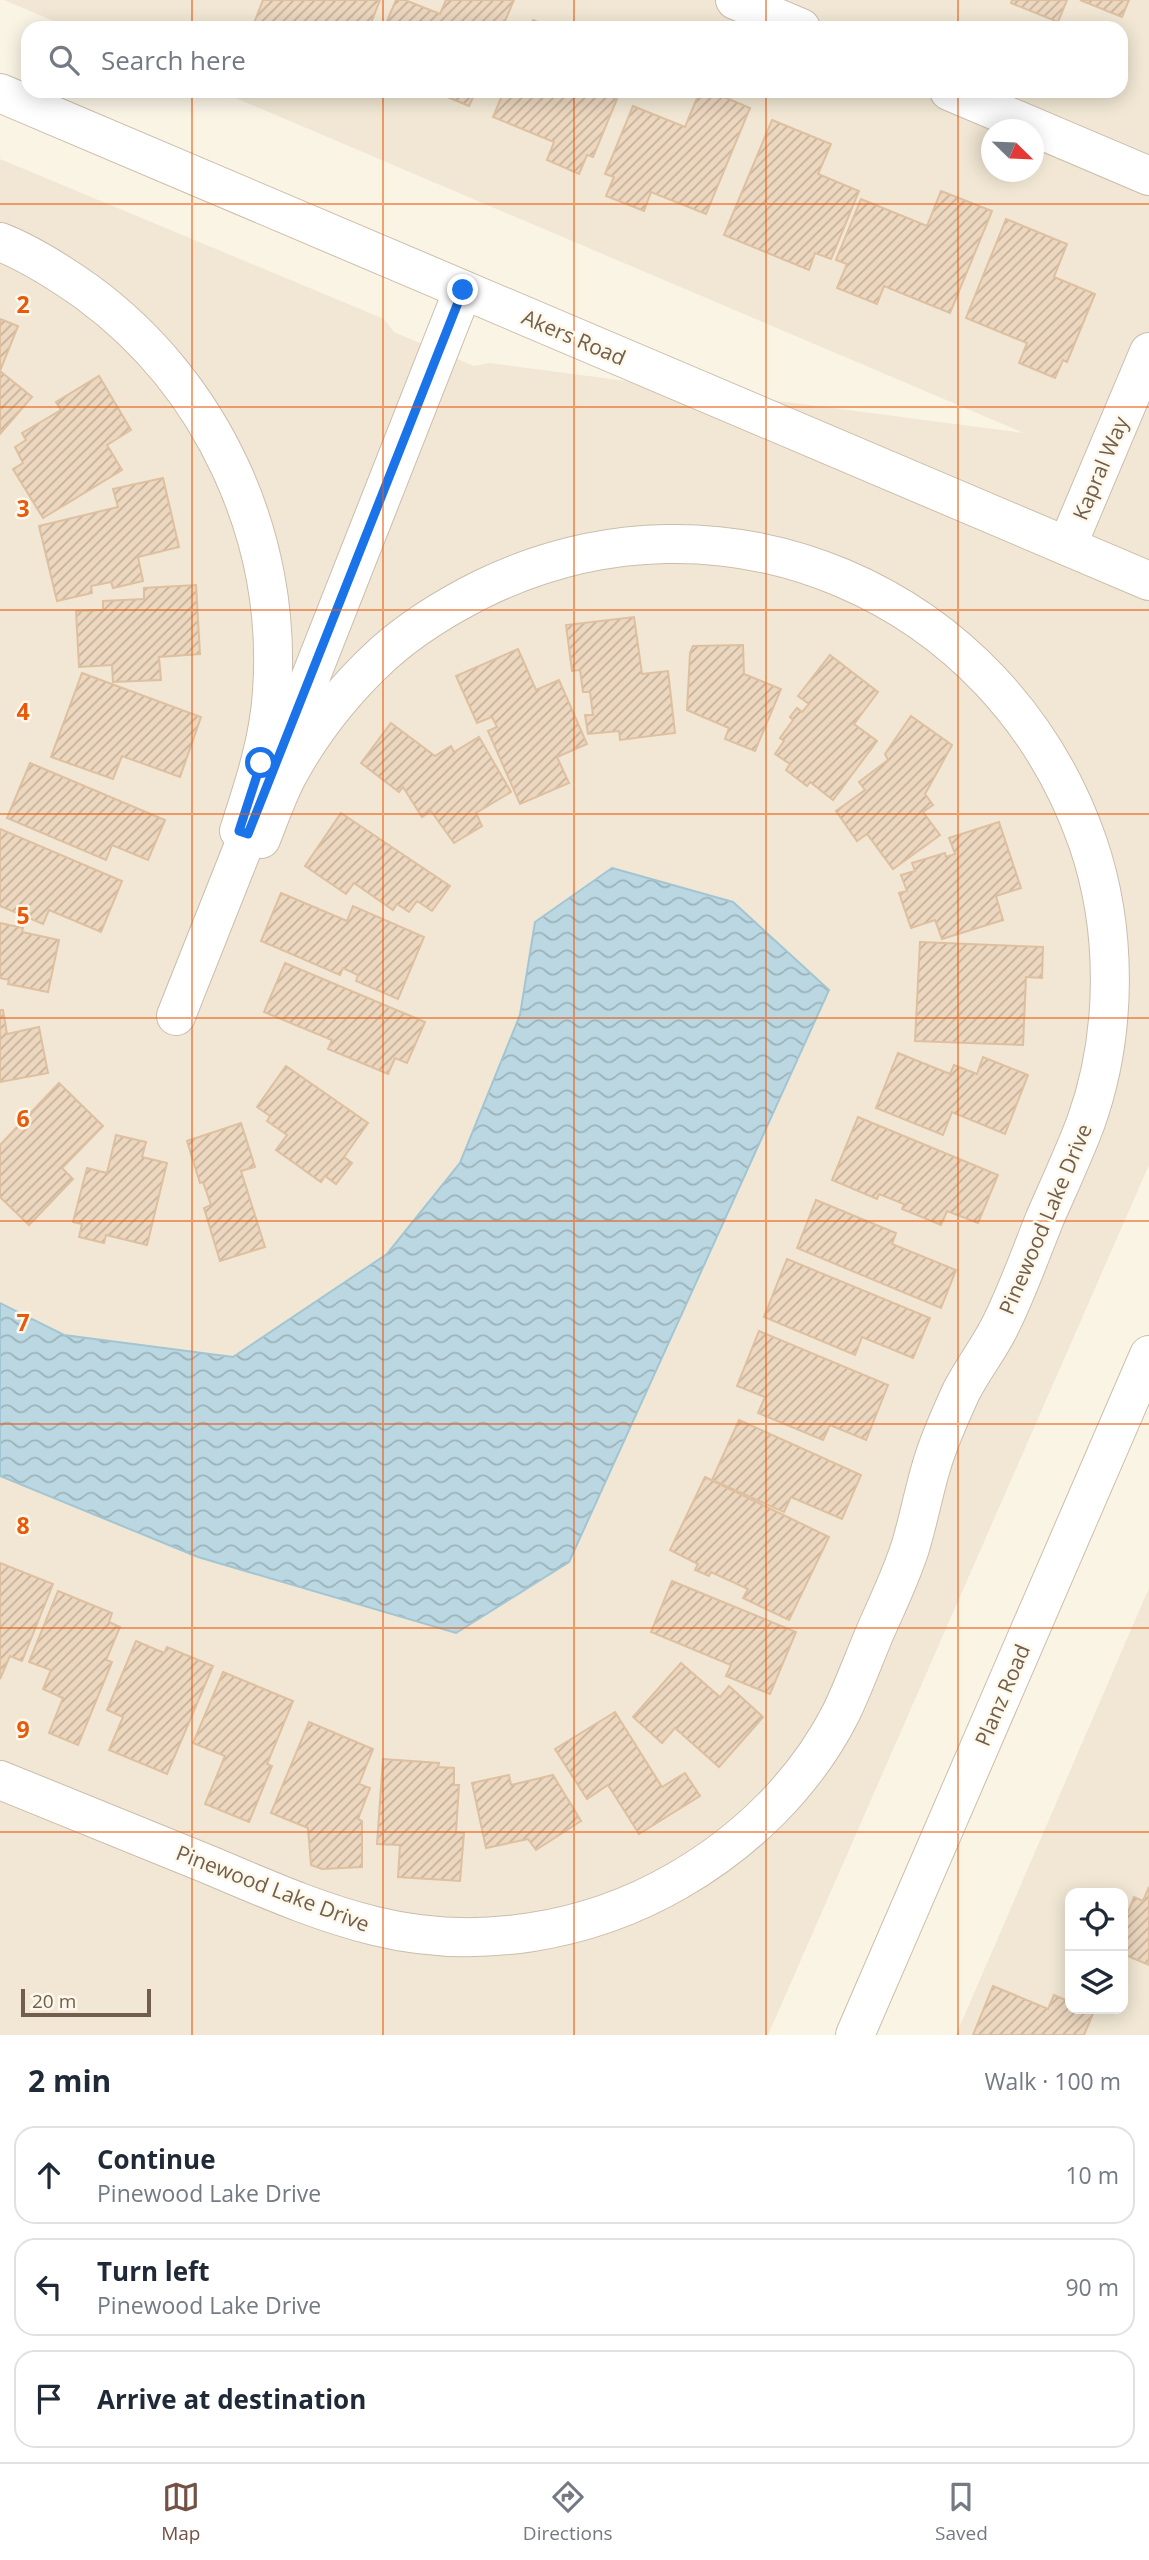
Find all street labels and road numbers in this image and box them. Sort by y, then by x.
street label: Akers Road [518,303,630,371]
street label: Kapral Way [1066,411,1135,524]
street label: Pinewood Lake Drive [992,1119,1098,1319]
street label: Planz Road [968,1640,1036,1750]
street label: Pinewood Lake Drive [172,1838,374,1938]

